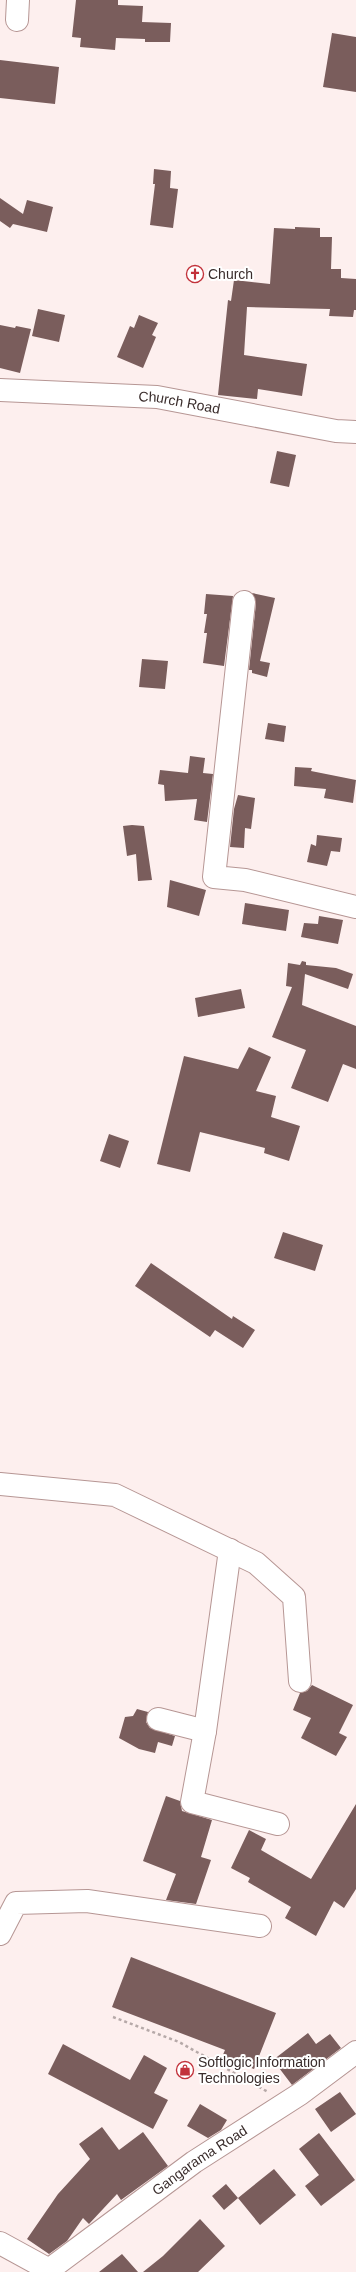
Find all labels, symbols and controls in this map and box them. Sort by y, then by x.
church icon: Church [185,264,205,284]
place label: Church [208,266,253,282]
street label: Church Road [138,388,222,417]
place label: Softlogic Information Technologies [198,2054,326,2086]
shop icon: Softlogic Information Technologies [175,2060,195,2080]
street label: Gangarama Road [149,2122,250,2198]

